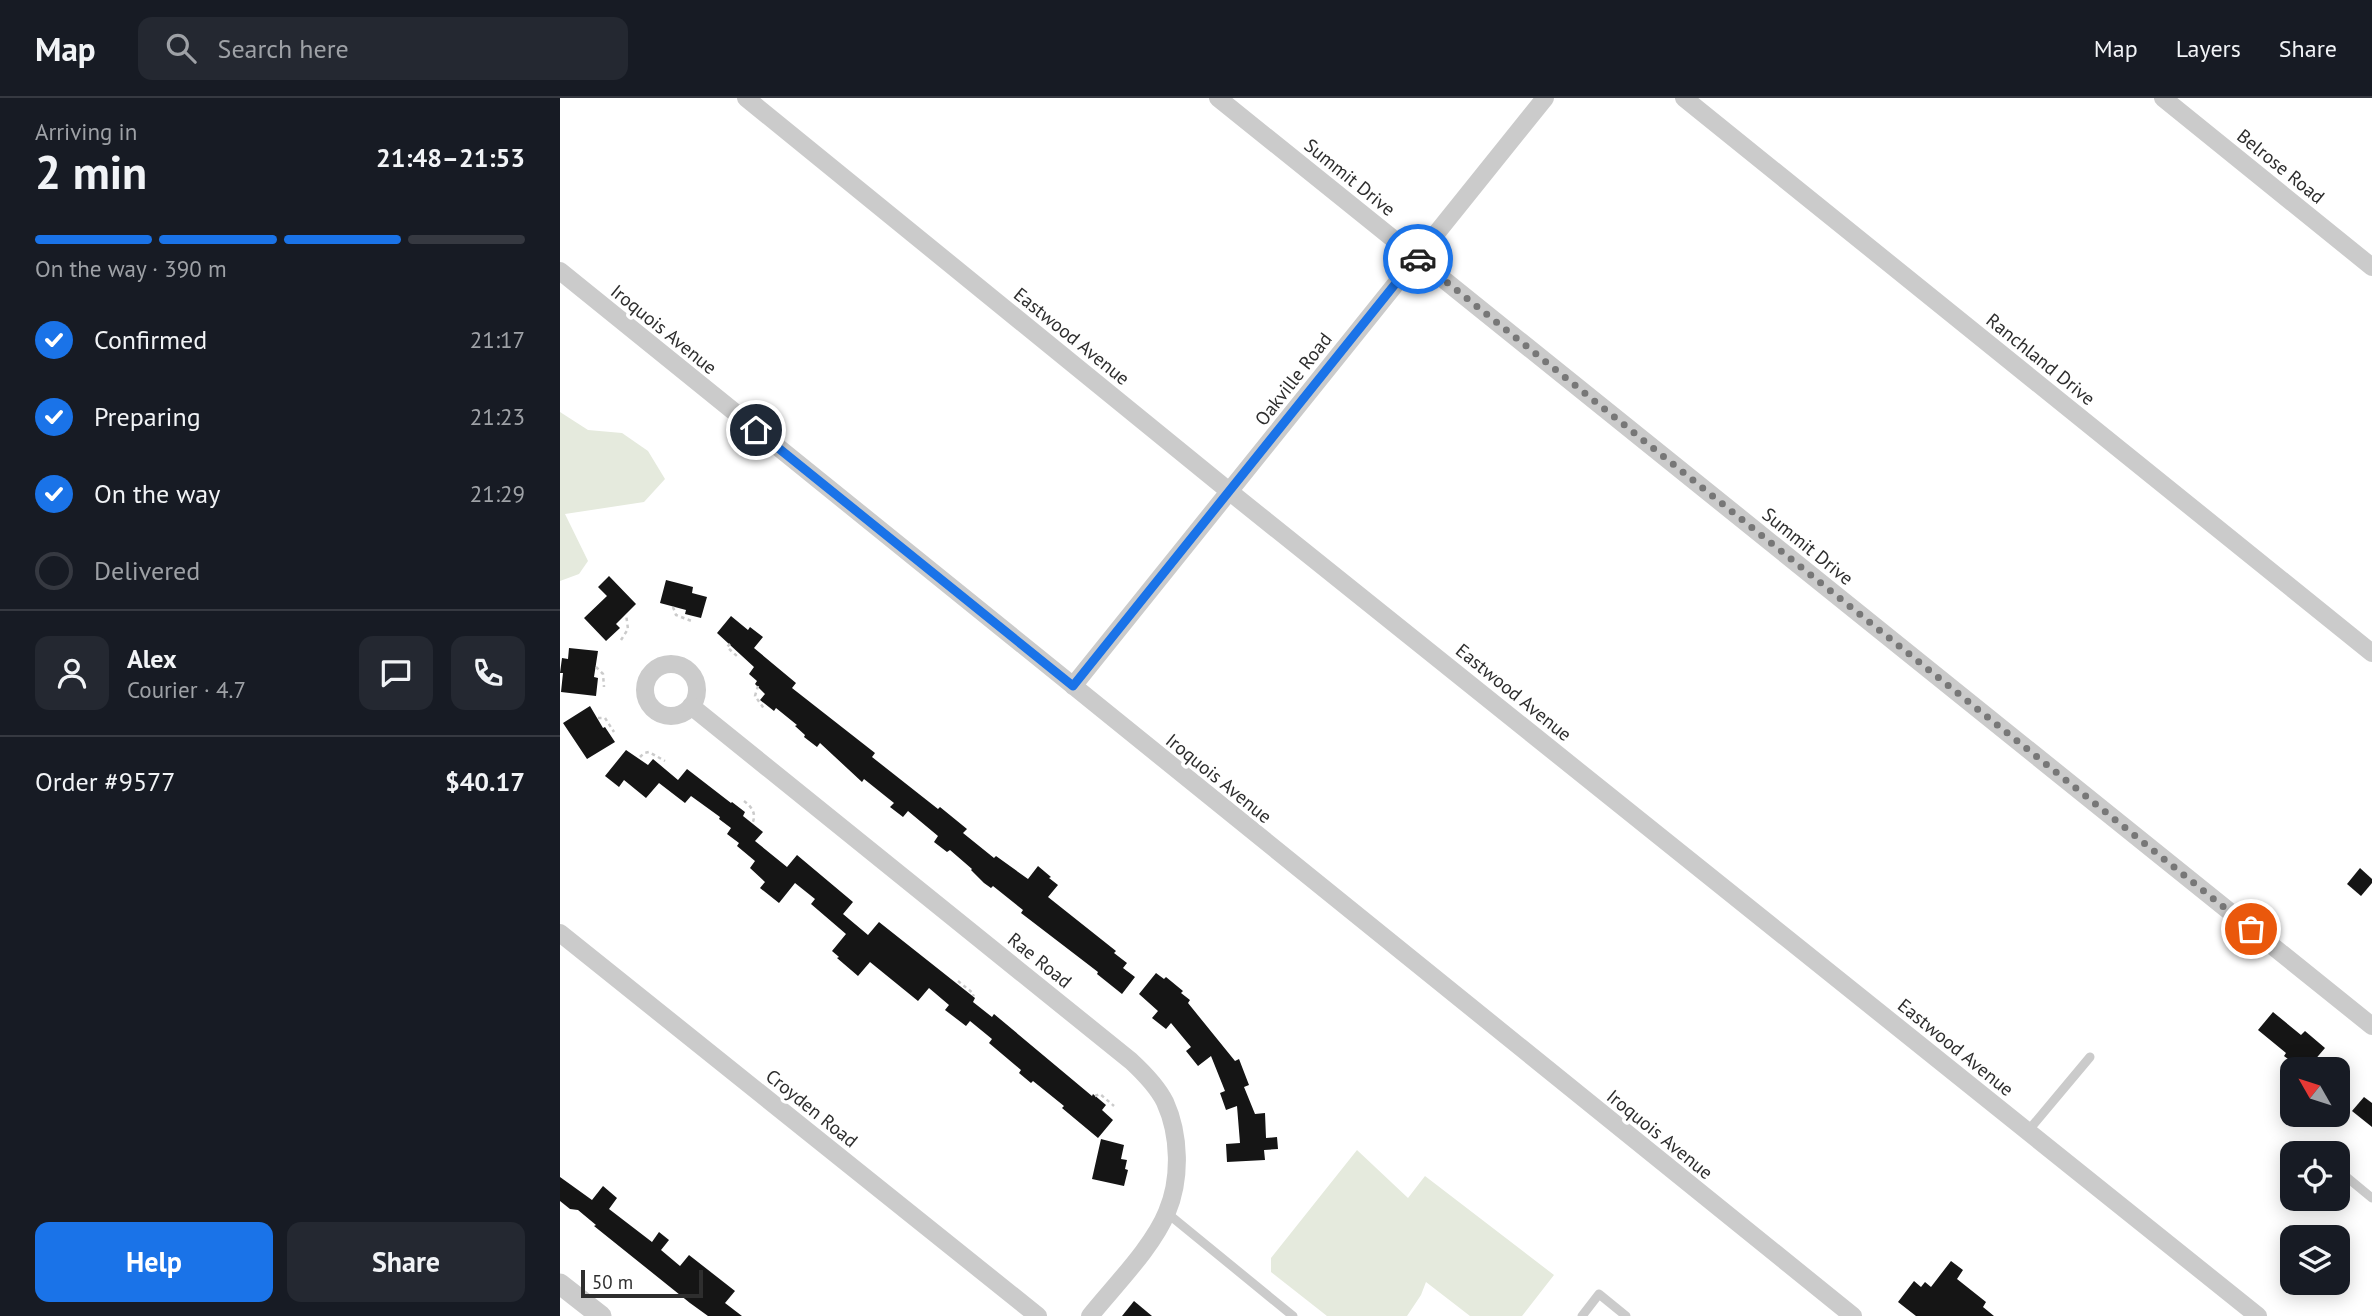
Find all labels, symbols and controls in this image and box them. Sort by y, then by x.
search box [138,17,628,80]
text: Map [35,27,96,70]
icon: search [162,29,200,67]
text: Search here [218,32,349,65]
text: Map [2094,33,2138,64]
text: Layers [2176,33,2241,64]
text: Share [2279,33,2337,64]
text: Arriving in [35,117,137,146]
street label: Belrose Road [2232,123,2330,209]
street label: Summit Drive [1300,133,1400,221]
text: 21:48–21:53 [376,141,525,174]
text: 2 min [35,142,147,202]
courier [1383,224,1453,294]
icon: car [1399,240,1437,278]
text: On the way · 390 m [35,254,227,283]
street label: Iroquois Avenue [606,279,722,379]
street label: Eastwood Avenue [1009,282,1135,390]
street label: Ranchland Drive [1982,308,2100,410]
icon: check [35,321,73,359]
text: Confirmed [94,323,207,356]
text: 21:17 [470,325,525,354]
street label: Oakville Road [1249,328,1337,430]
icon: check [35,398,73,436]
text: Preparing [94,400,201,433]
pin [726,400,786,460]
text: 21:23 [470,402,525,431]
icon: home [737,411,775,449]
icon: check [35,475,73,513]
text: On the way [94,477,220,510]
text: 21:29 [470,479,525,508]
street label: Summit Drive [1758,502,1858,590]
text: Delivered [94,554,200,587]
button: person [35,636,109,710]
button: chat [359,636,433,710]
button: phone [451,636,525,710]
street label: Eastwood Avenue [1451,638,1577,746]
text: Alex [127,642,177,675]
text: Courier · 4.7 [127,675,246,704]
street label: Iroquois Avenue [1161,728,1277,828]
text: Order #9577 [35,765,175,798]
text: $40.17 [445,765,525,798]
pin [2221,899,2281,959]
icon: bag [2232,910,2270,948]
street label: Rae Road [1003,927,1077,993]
street label: Eastwood Avenue [1893,993,2019,1101]
north arrow [2280,1057,2350,1127]
map controls [2280,1057,2350,1295]
street label: Croyden Road [761,1064,863,1152]
street label: Iroquois Avenue [1602,1084,1718,1184]
button: locate [2280,1141,2350,1211]
button: Help [35,1222,273,1302]
button: Share [287,1222,525,1302]
button: layers [2280,1225,2350,1295]
scale bar [581,1267,704,1299]
text: 50 m [592,1270,633,1294]

